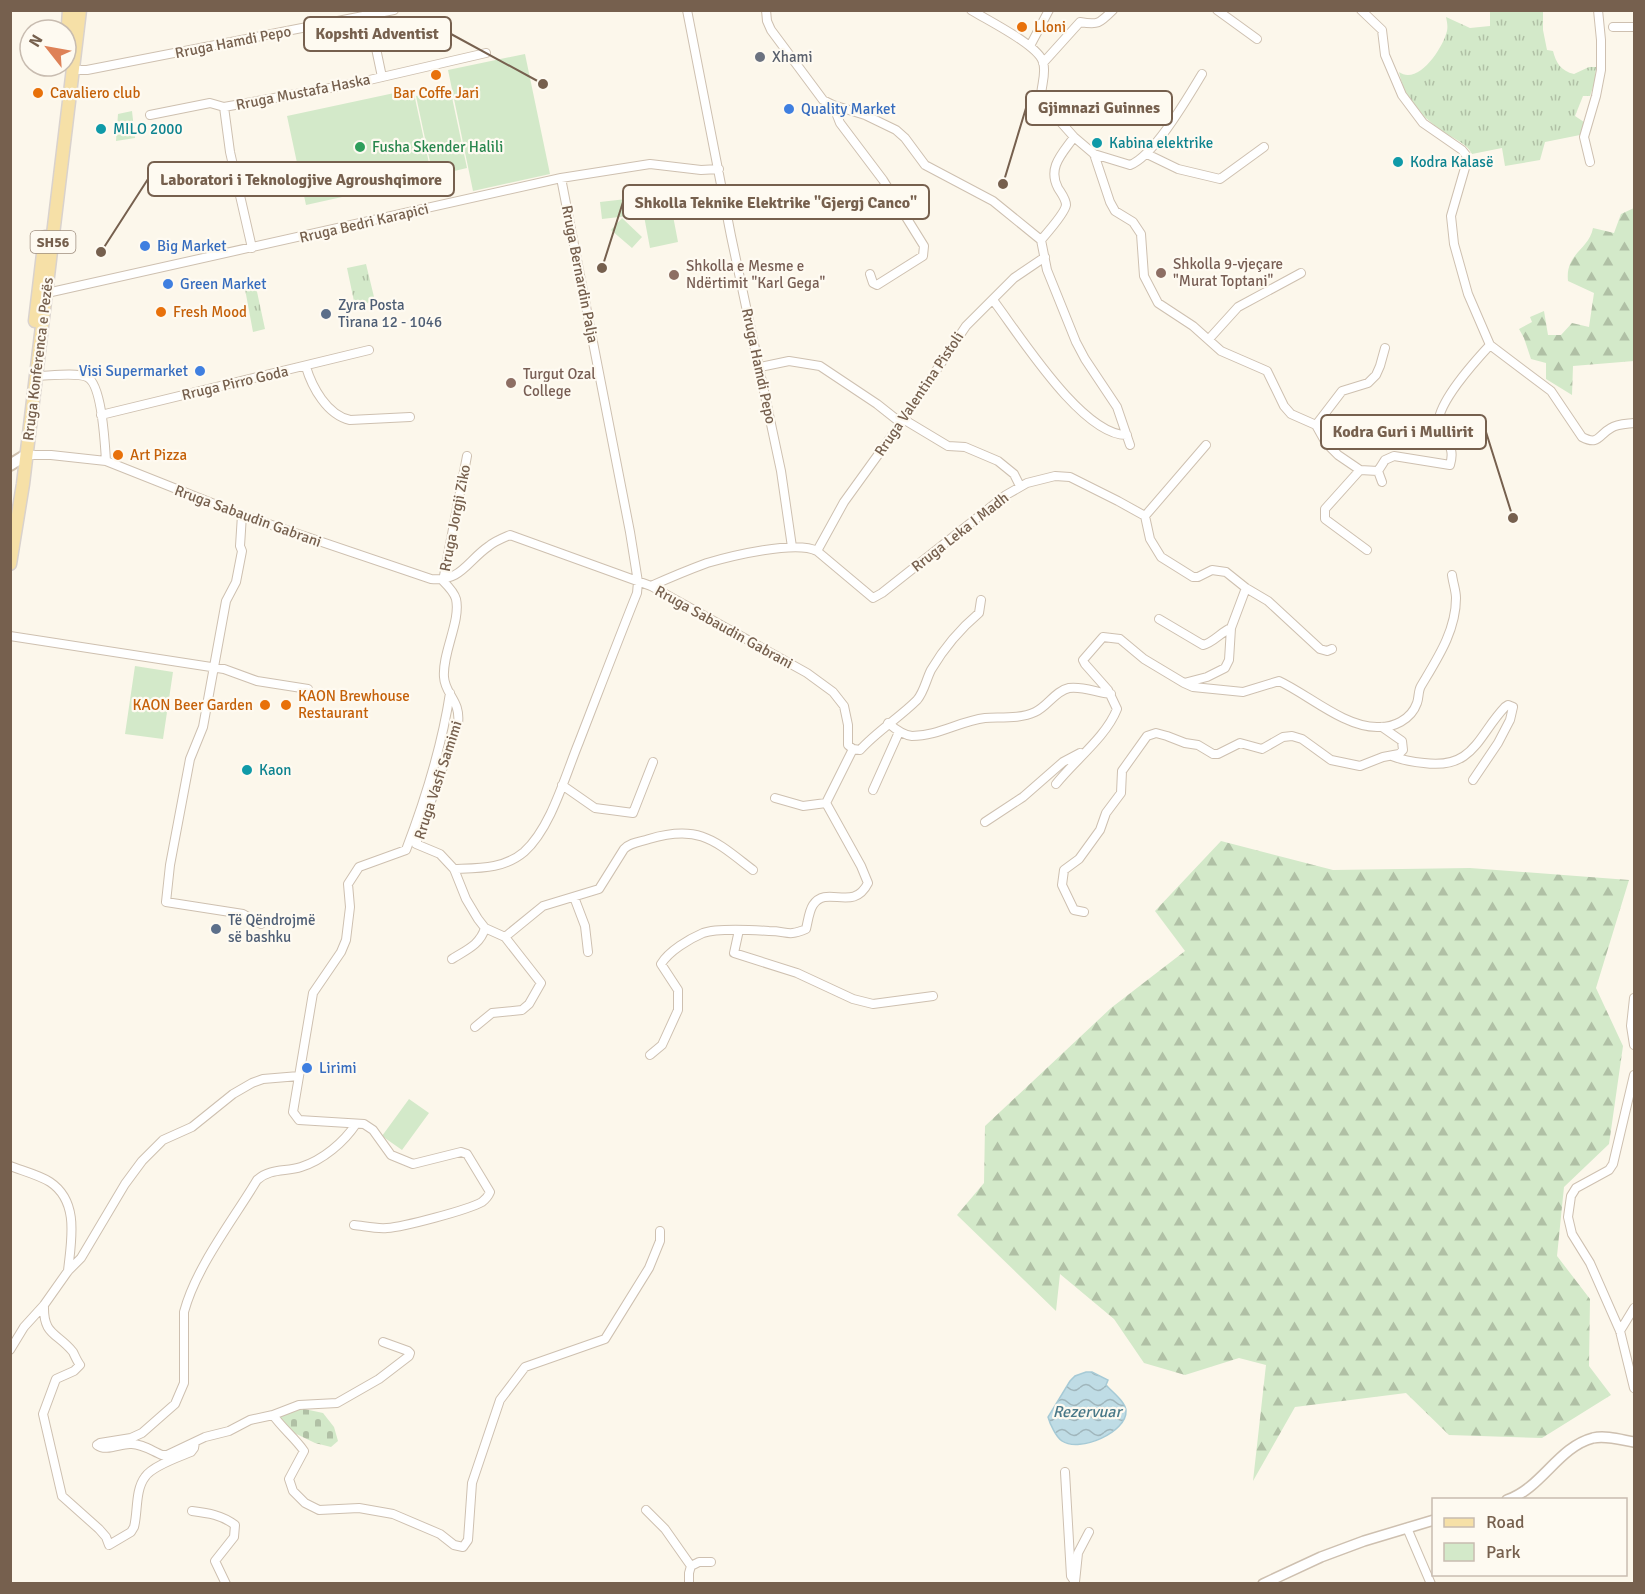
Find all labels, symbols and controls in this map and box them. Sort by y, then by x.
callout: Kopshti Adventist [304,17,451,51]
north arrow [18,18,78,78]
place label: Lloni [1034,18,1066,36]
marker: Lloni [1015,20,1029,34]
street label: Rruga Hamdi Pepo [173,22,293,62]
text: Kopshti Adventist [315,24,439,44]
text: N [25,31,47,51]
place label: Xhami [772,48,813,66]
marker: Xhami [753,50,767,64]
marker: Bar Coffe Jari [429,68,443,82]
street label: Rruga Mustafa Haska [234,70,372,114]
place label: Cavaliero club [50,84,140,102]
place label: Bar Coffe Jari [393,84,479,102]
marker: Cavaliero club [31,86,45,100]
callout: Gjimnazi Guinnes [1026,91,1172,125]
text: Gjimnazi Guinnes [1038,98,1160,118]
place label: Quality Market [801,100,896,118]
marker: Quality Market [782,102,796,116]
place label: MILO 2000 [113,120,183,138]
marker: MILO 2000 [94,122,108,136]
place label: Kabina elektrike [1109,134,1213,152]
marker: Kabina elektrike [1090,136,1104,150]
place label: Fusha Skender Halili [372,138,503,156]
marker: Fusha Skender Halili [353,140,367,154]
place label: Kodra Kalasë [1410,153,1493,171]
marker: Kodra Kalasë [1391,155,1405,169]
callout: Laboratori i Teknologjive Agroushqimore [148,162,454,196]
text: Laboratori i Teknologjive Agroushqimore [160,170,442,190]
callout: Shkolla Teknike Elektrike "Gjergj Canco" [623,185,929,219]
text: Shkolla Teknike Elektrike "Gjergj Canco" [635,193,917,213]
street label: Rruga Bedri Karapici [298,199,430,247]
street label: Rruga Bernardin Palja [558,203,602,345]
road number: SH56 [31,231,76,253]
place label: Big Market [157,237,227,255]
marker: Big Market [138,239,152,253]
place label: Shkolla 9-vjeçare "Murat Toptani" [1173,255,1283,290]
place label: Shkolla e Mesme e Ndërtimit "Karl Gega" [686,257,826,292]
marker: Shkolla 9-vjeçare "Murat Toptani" [1154,266,1168,280]
marker: Shkolla e Mesme e Ndërtimit "Karl Gega" [667,268,681,282]
place label: Green Market [180,275,267,293]
street label: Rruga Konferenca e Pezës [19,276,57,442]
marker: Green Market [161,277,175,291]
place label: Zyra Posta Tirana 12 - 1046 [338,296,442,331]
place label: Fresh Mood [173,303,247,321]
marker: Fresh Mood [154,305,168,319]
street label: Rruga Hamdi Pepo [738,306,780,426]
marker: Zyra Posta Tirana 12 - 1046 [319,307,333,321]
street label: Rruga Valentina Pistoli [871,328,967,460]
place label: Visi Supermarket [79,362,188,380]
street label: Rruga Pirro Goda [180,362,290,404]
marker: Visi Supermarket [193,364,207,378]
place label: Turgut Ozal College [523,365,596,400]
marker: Turgut Ozal College [504,376,518,390]
callout: Kodra Guri i Mullirit [1321,415,1486,449]
text: Kodra Guri i Mullirit [1332,422,1474,442]
place label: Art Pizza [130,446,187,464]
marker: Art Pizza [111,448,125,462]
street label: Rruga Jorgji Ziko [436,463,474,573]
street label: Rruga Sabaudin Gabrani [172,481,324,551]
street label: Rruga Leka I Madh [908,488,1012,576]
street label: Rruga Sabaudin Gabrani [652,582,796,672]
place label: KAON Brewhouse Restaurant [298,687,410,722]
place label: KAON Beer Garden [133,696,253,714]
marker: KAON Beer Garden [258,698,272,712]
marker: KAON Brewhouse Restaurant [279,698,293,712]
street label: Rruga Vasfi Samimi [410,718,466,842]
place label: Kaon [259,761,291,779]
marker: Kaon [240,763,254,777]
place label: Të Qëndrojmë së bashku [228,911,316,946]
marker: Të Qëndrojmë së bashku [209,922,223,936]
place label: Lirimi [319,1059,356,1077]
marker: Lirimi [300,1061,314,1075]
water label: Rezervuar [1053,1402,1123,1422]
legend [1432,1498,1627,1576]
text: Road [1486,1511,1525,1533]
text: Park [1486,1541,1521,1563]

